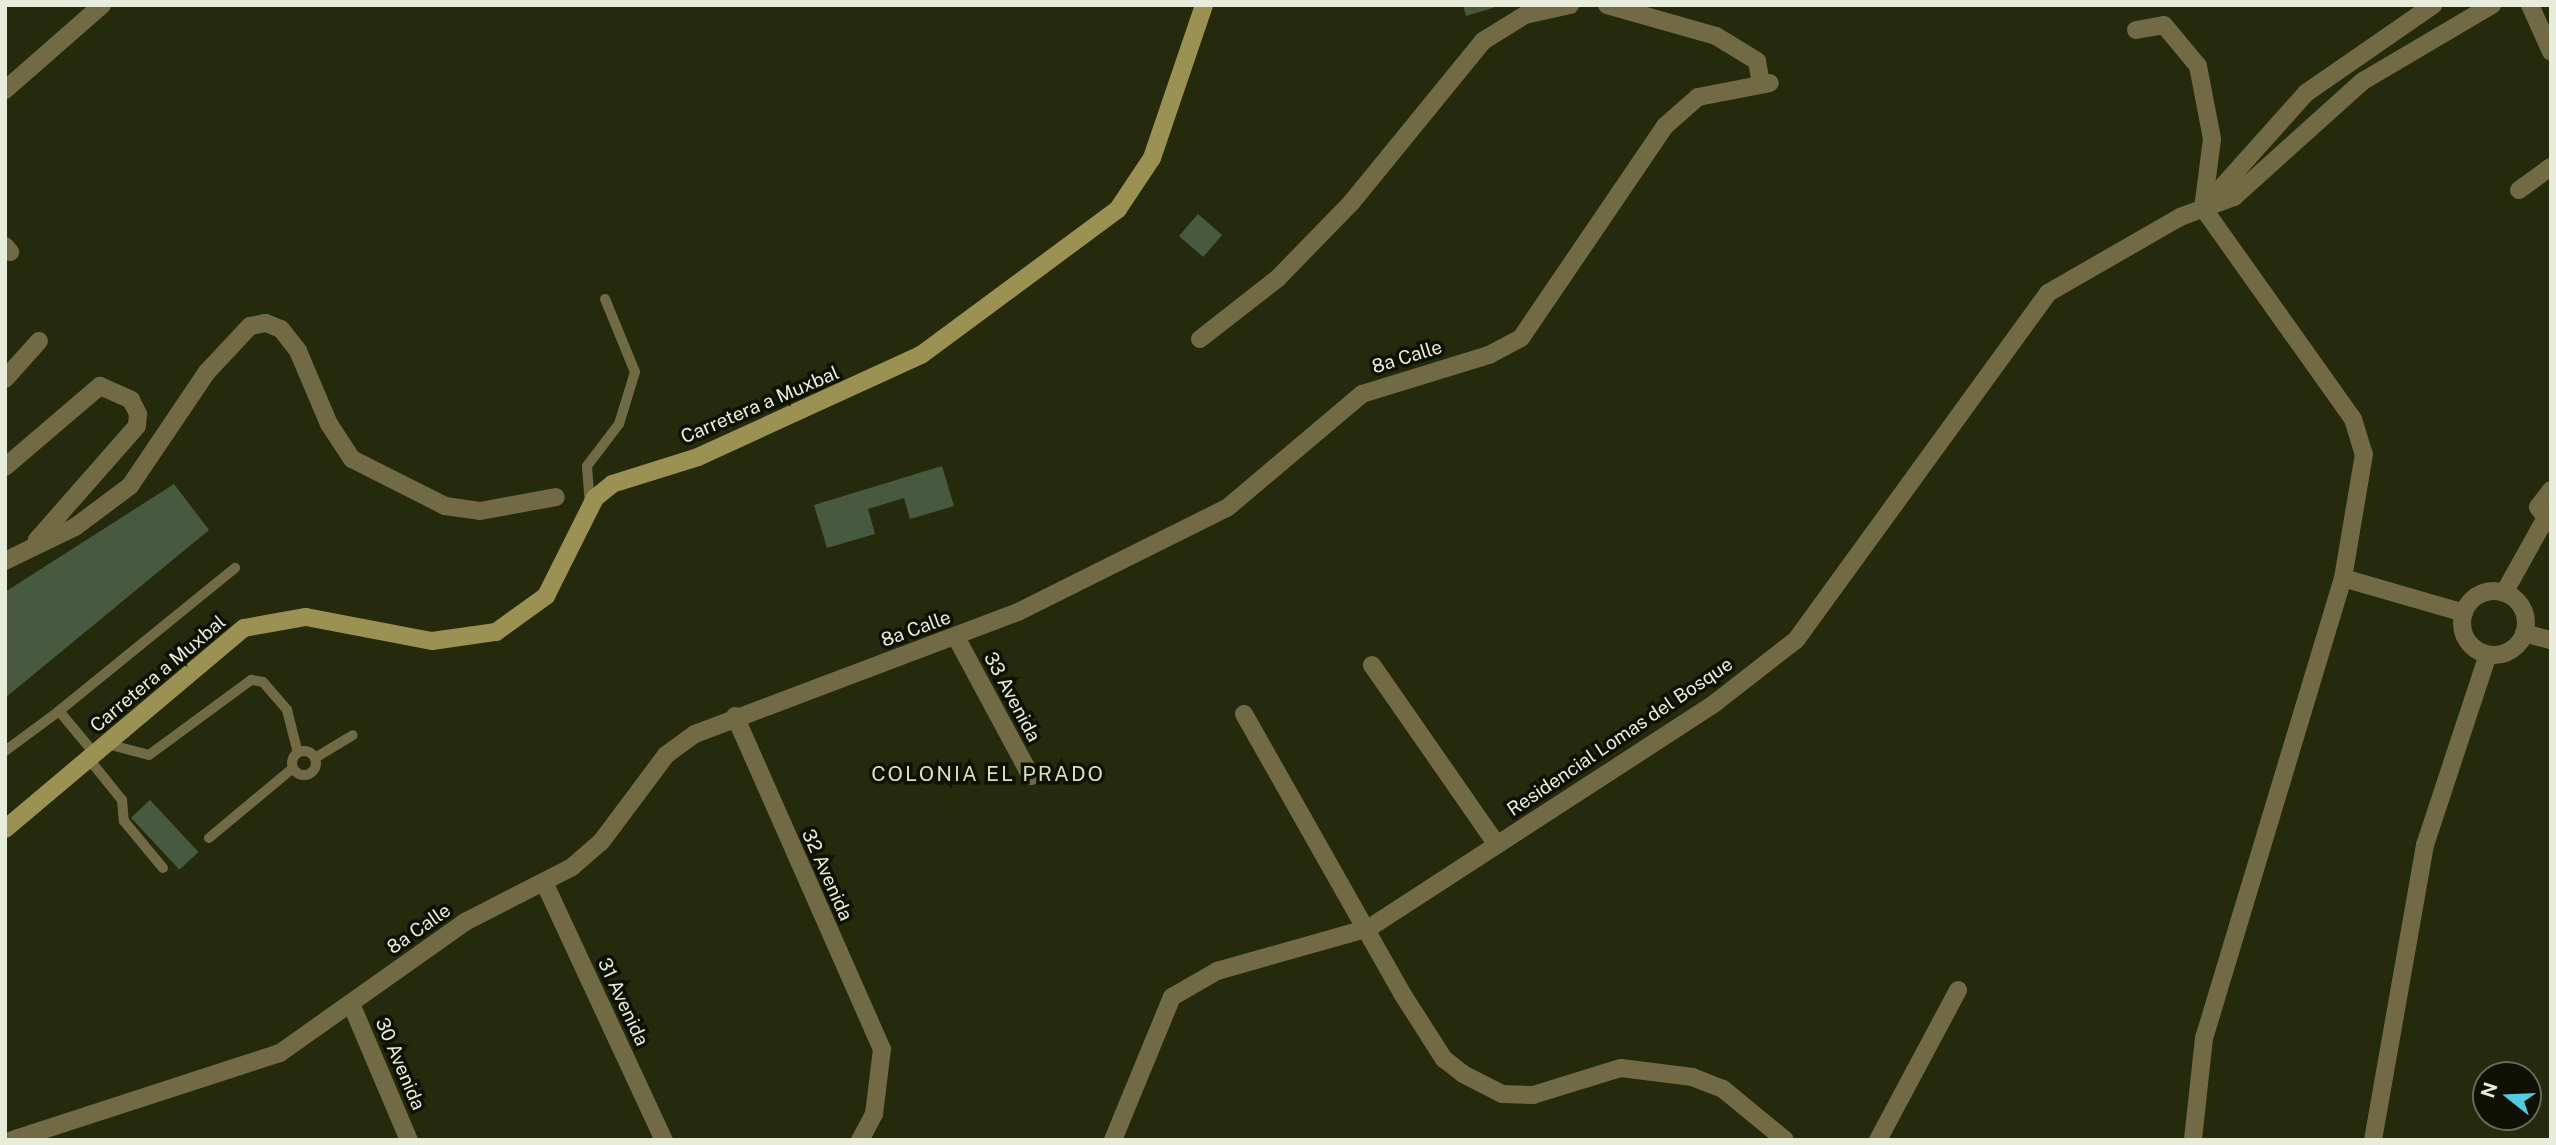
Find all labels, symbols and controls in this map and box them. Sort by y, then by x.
street label: 8a Calle [1369,336,1445,378]
street label: Carretera a Muxbal [677,361,843,449]
street label: 8a Calle [878,606,954,652]
street label: Carretera a Muxbal [86,611,230,737]
street label: 33 Avenida [979,648,1045,746]
street label: Residencial Lomas del Bosque [1503,653,1737,821]
district label: COLONIA EL PRADO [873,761,1103,787]
street label: 32 Avenida [797,826,857,924]
street label: 8a Calle [383,899,455,959]
street label: 31 Avenida [593,954,653,1050]
street label: 30 Avenida [370,1014,430,1114]
north arrow [2472,1061,2542,1131]
text: N [2476,1080,2502,1101]

